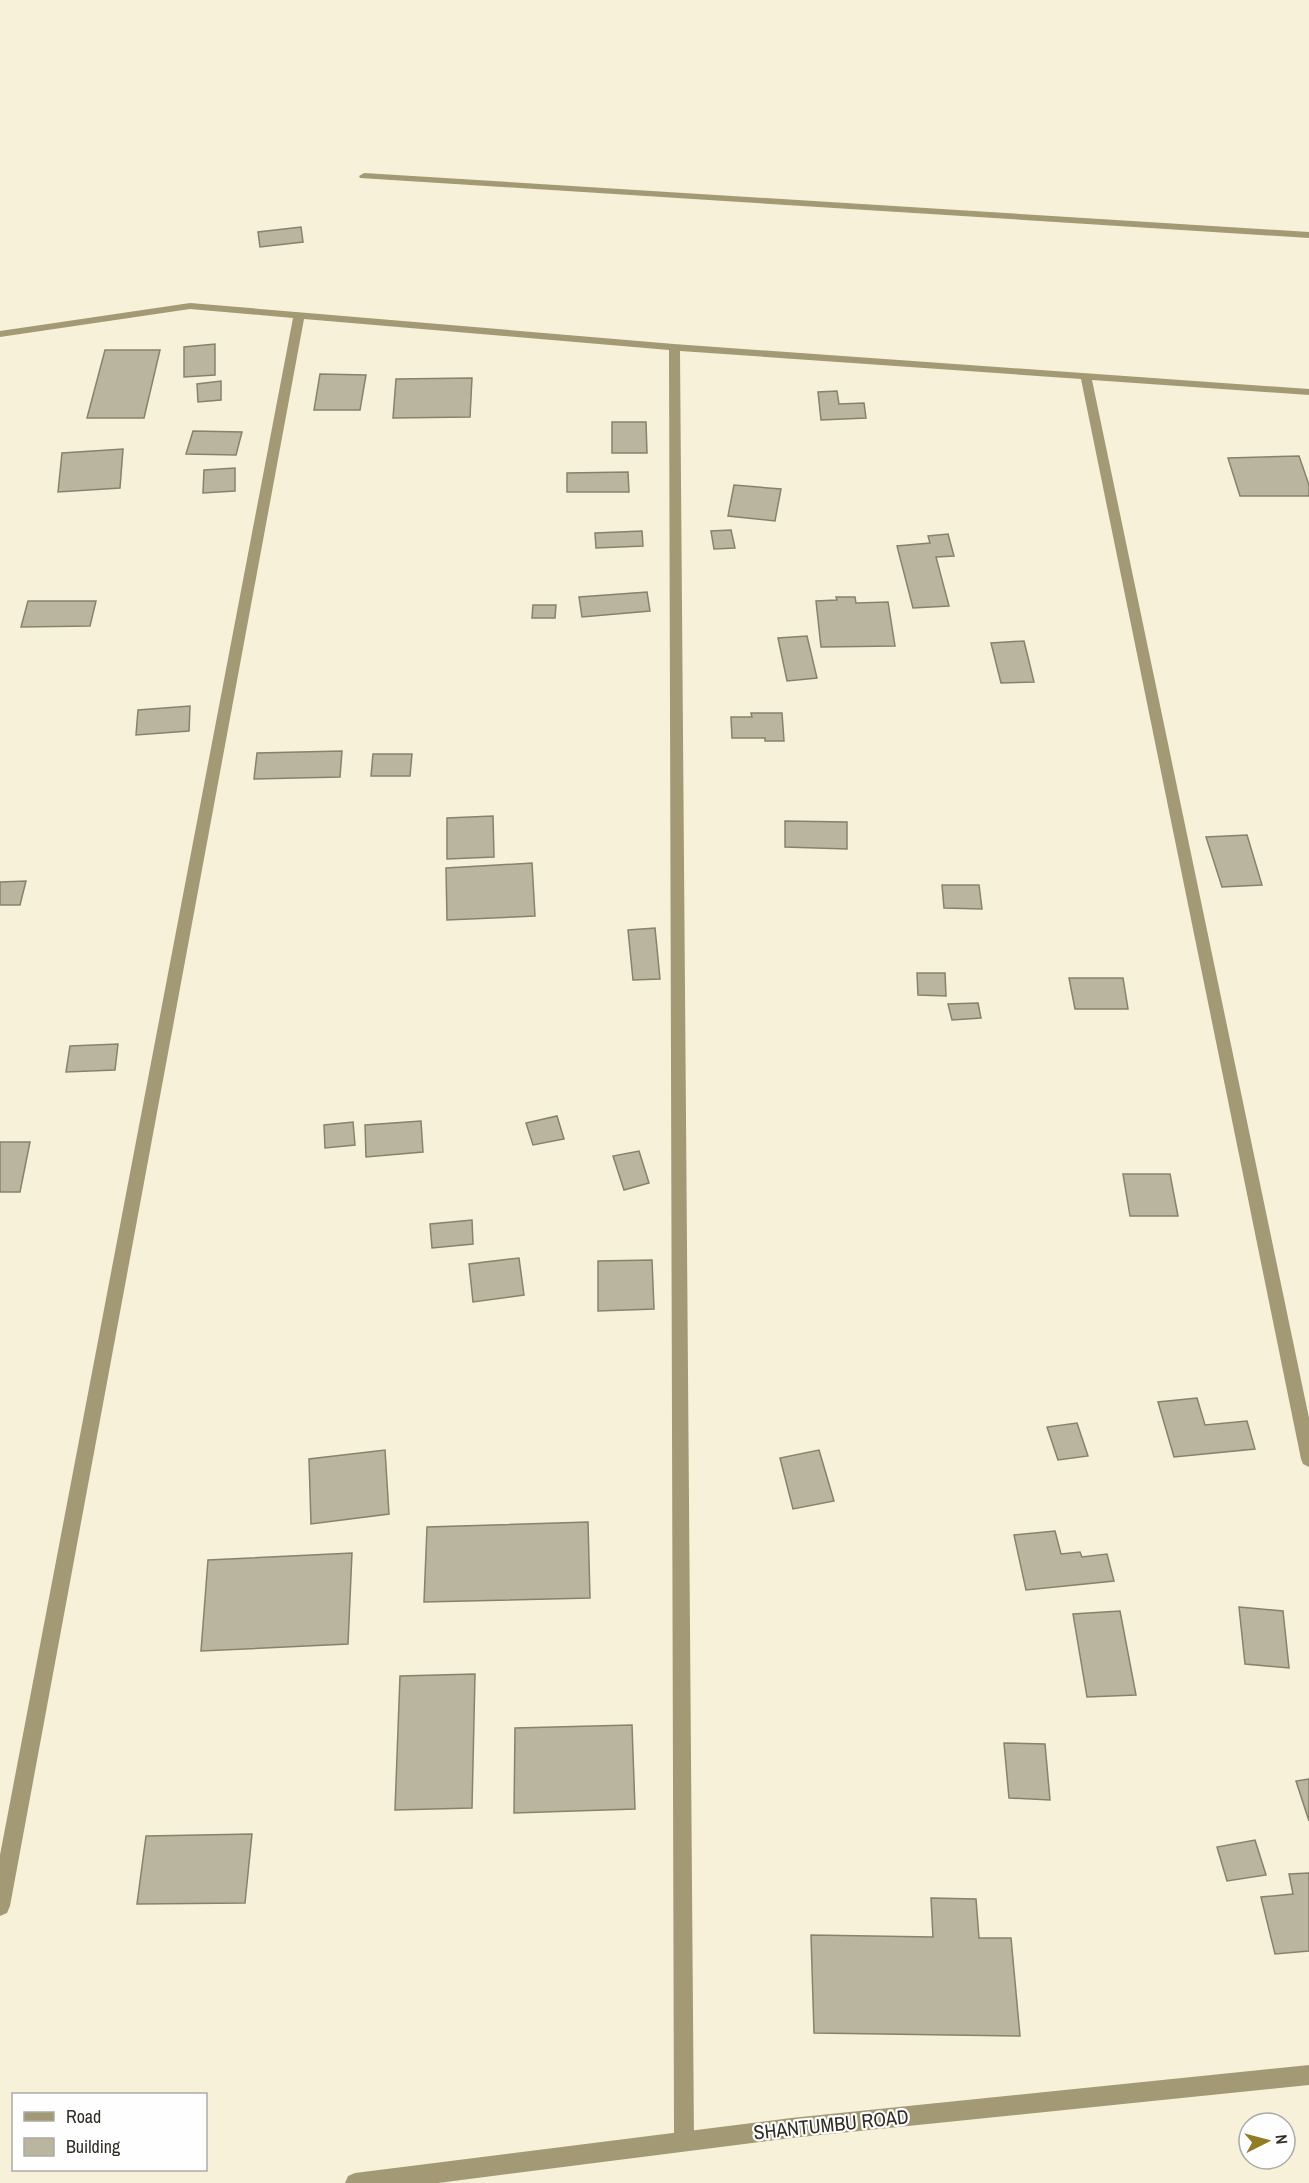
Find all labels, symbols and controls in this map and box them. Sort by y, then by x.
legend [12,2093,207,2171]
street label: SHANTUMBU ROAD [752,2102,910,2146]
text: Road [66,2104,101,2129]
north arrow [1237,2111,1297,2171]
text: Building [66,2134,121,2159]
text: N [1270,2134,1293,2145]

